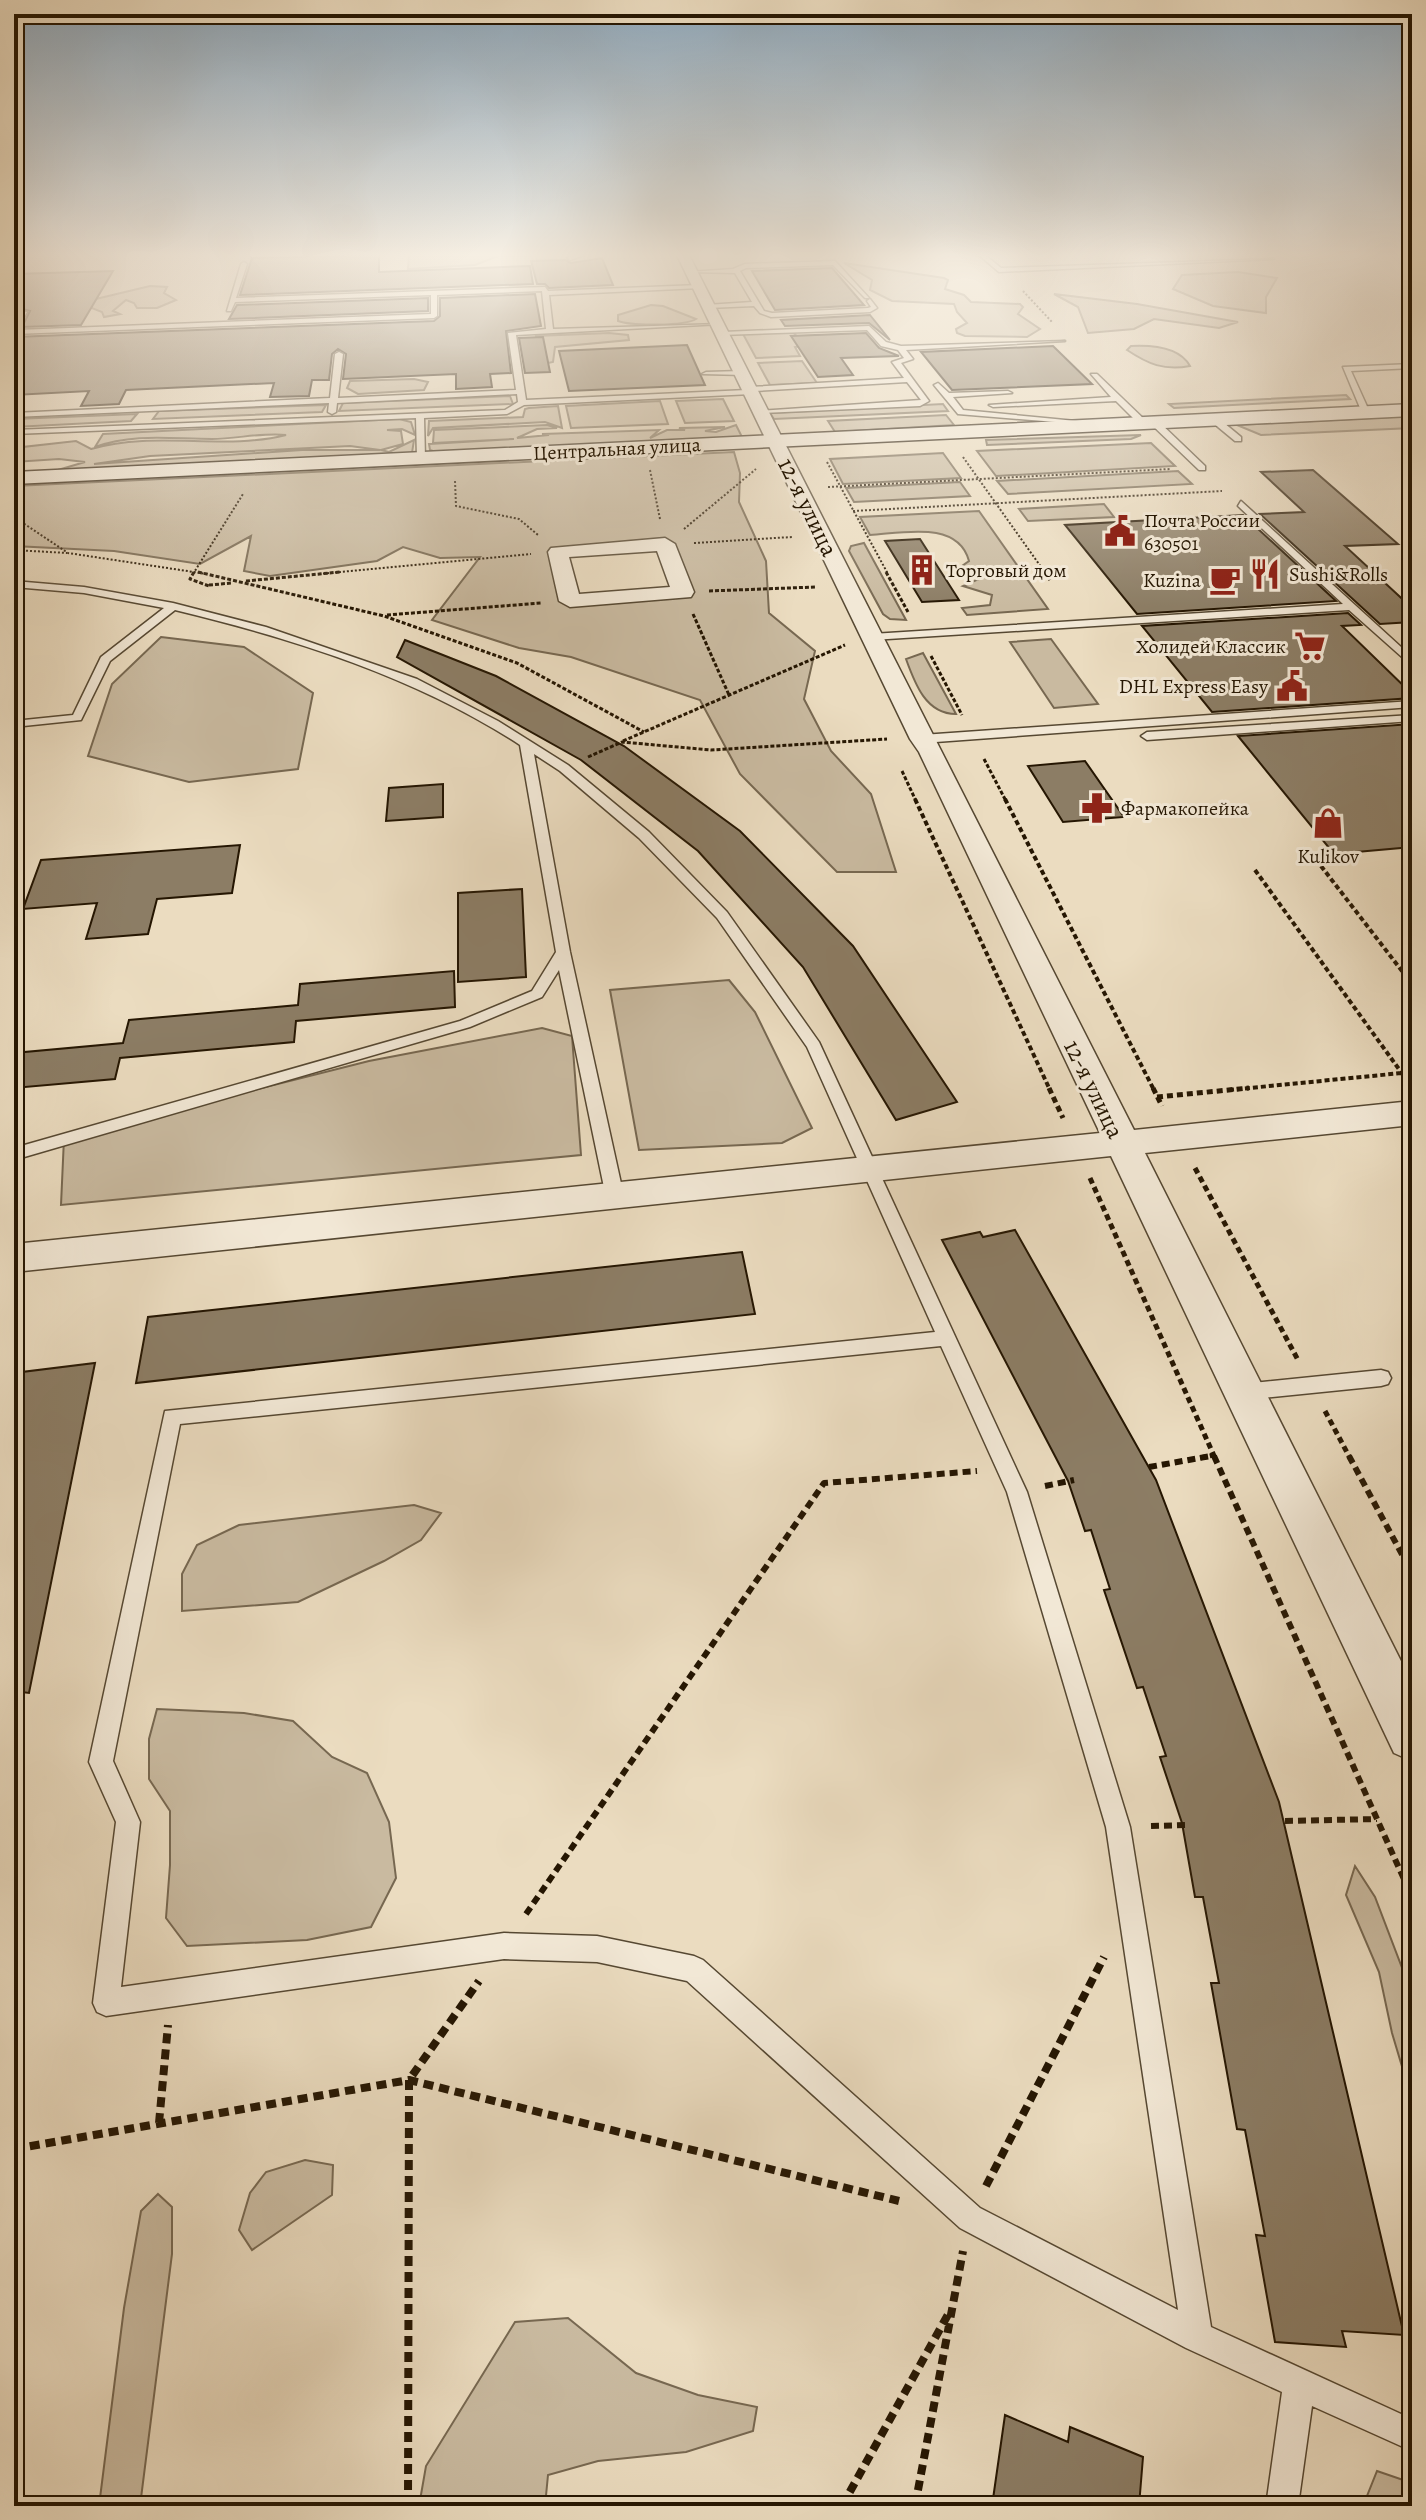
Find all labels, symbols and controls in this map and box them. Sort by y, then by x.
street label: Центральная улица [532,431,702,467]
street label: 12-я улица [770,452,846,562]
place label: Почта России 630501 [1144,507,1260,557]
public building icon: Почта России 630501 [1103,514,1137,548]
building icon: Торговый дом [905,553,939,587]
place label: Торговый дом [946,557,1067,584]
restaurant icon: Sushi&Rolls [1248,557,1282,591]
place label: Sushi&Rolls [1289,561,1388,588]
cafe icon: Kuzina [1208,563,1242,597]
place label: Kuzina [1143,567,1202,594]
supermarket icon: Холидей Классик [1293,629,1327,663]
place label: Холидей Классик [1136,633,1286,660]
public building icon: DHL Express Easy [1275,669,1309,703]
place label: DHL Express Easy [1119,673,1269,700]
pharmacy icon: Фармакопейка [1080,791,1114,825]
place label: Фармакопейка [1121,795,1250,822]
shop icon: Kulikov [1311,806,1345,840]
place label: Kulikov [1297,843,1360,870]
street label: 12-я улица [1056,1034,1132,1144]

